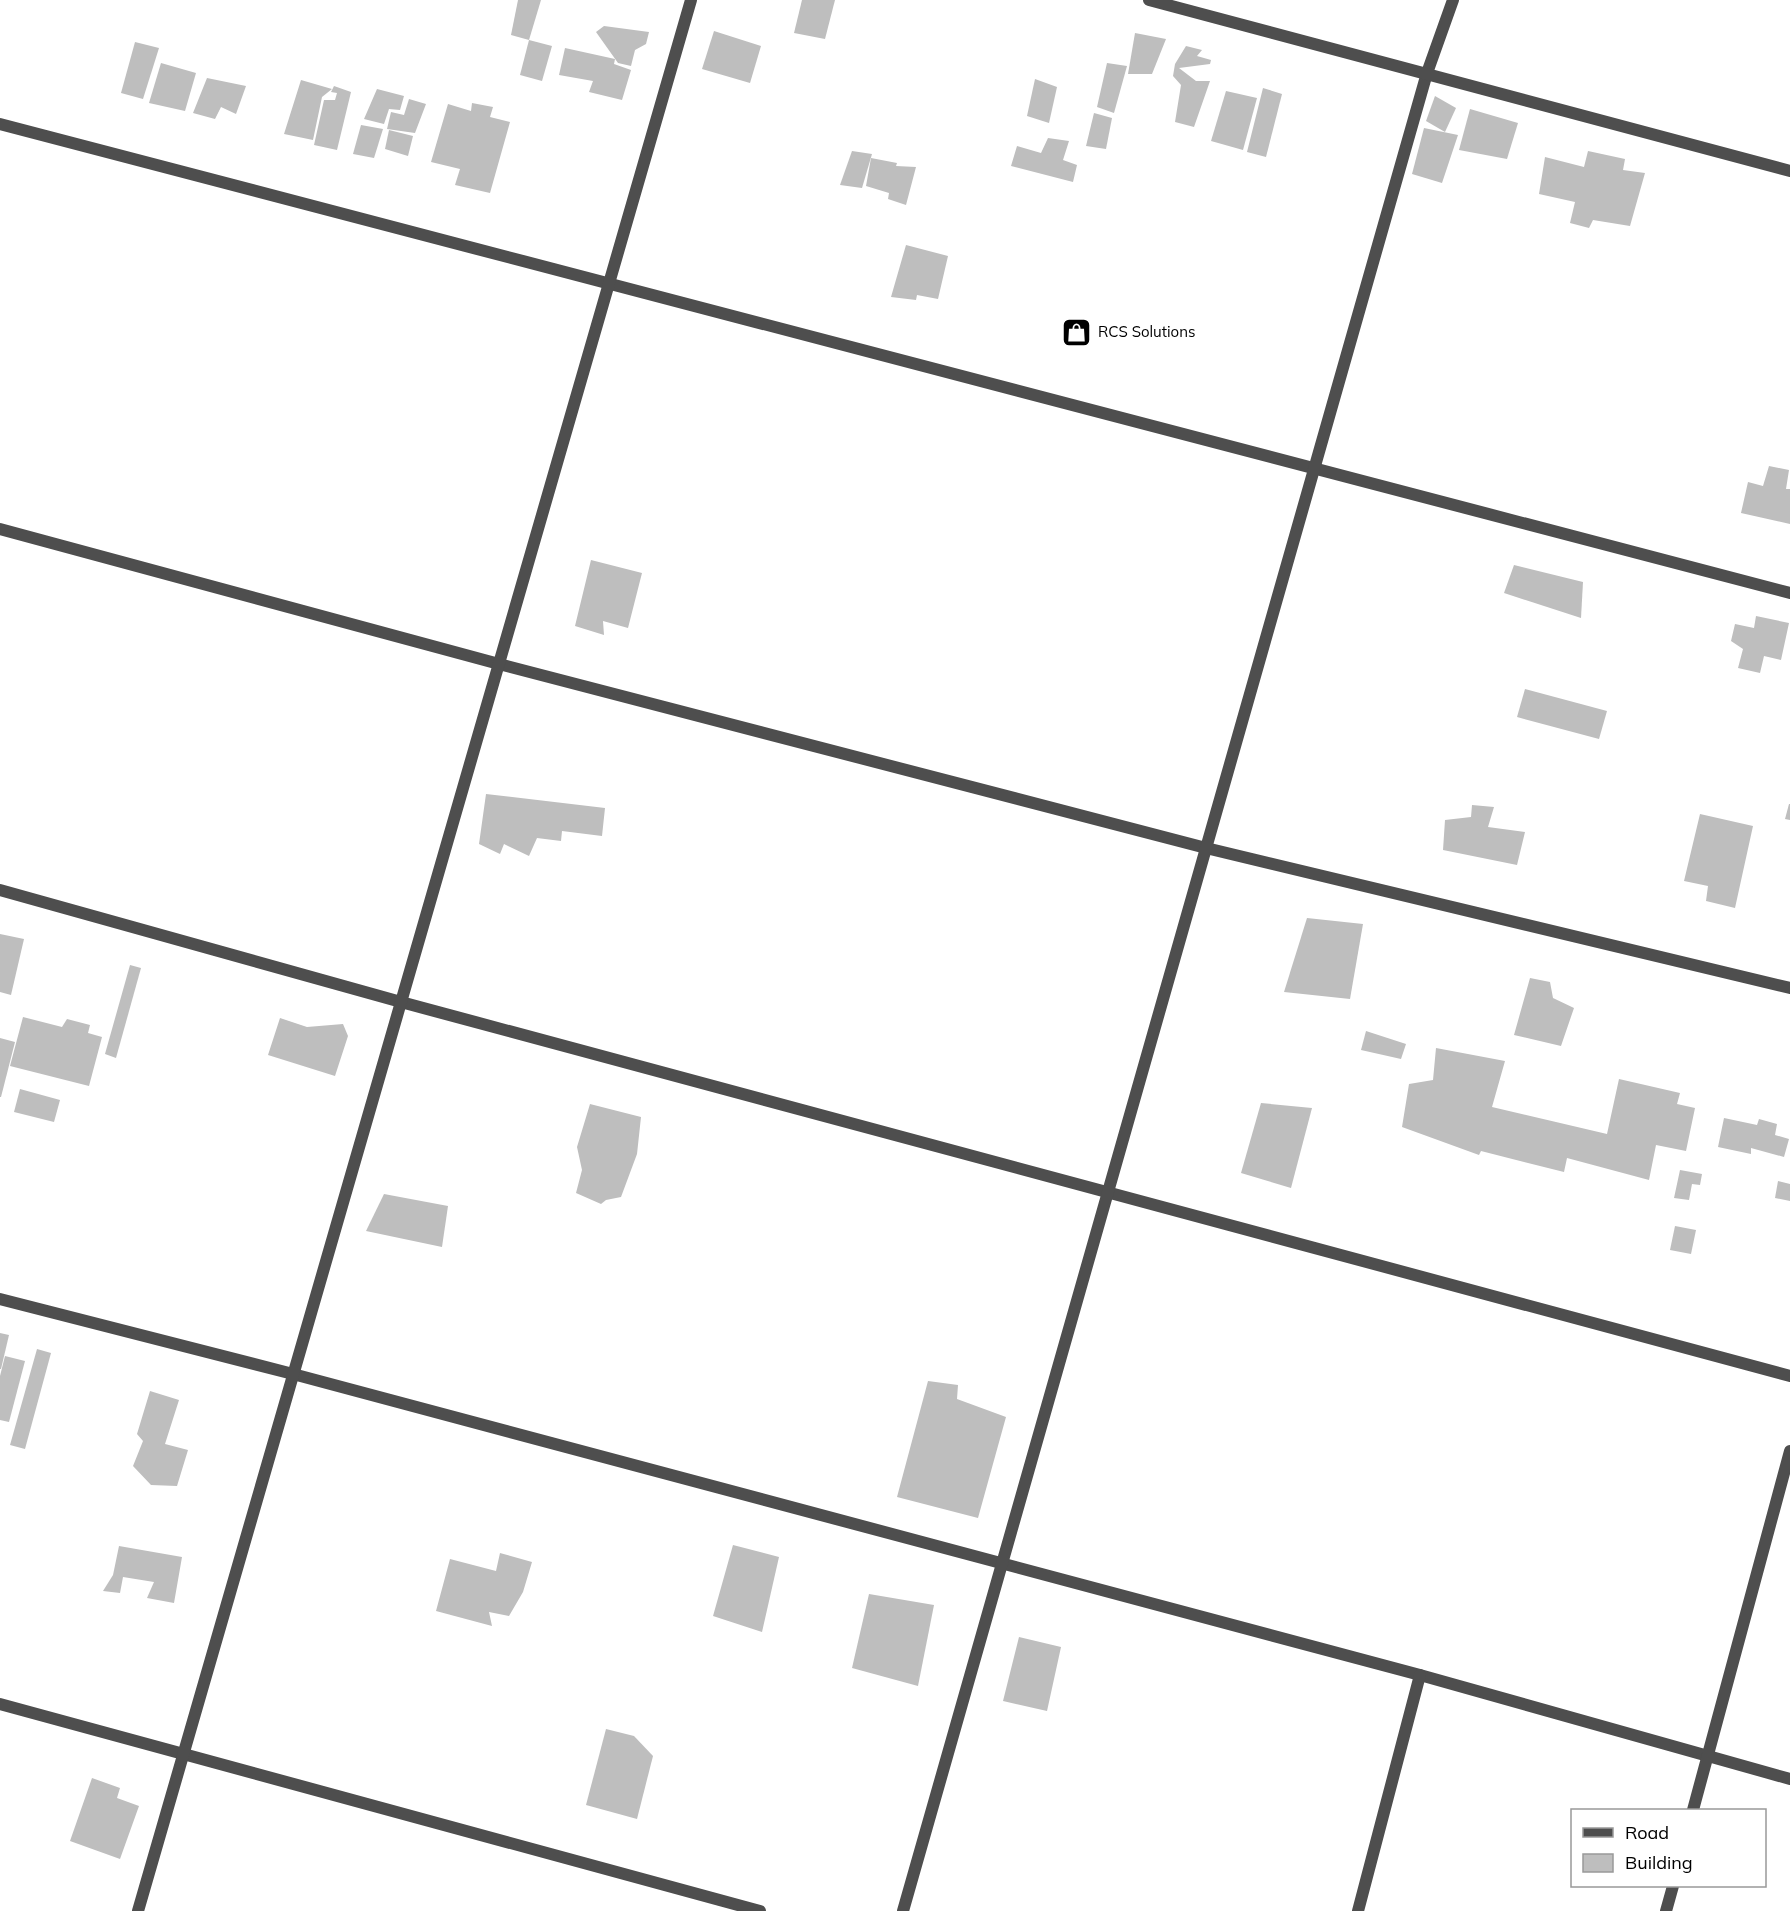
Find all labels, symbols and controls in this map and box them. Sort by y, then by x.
shop icon: RCS Solutions [1061,316,1093,348]
place label: RCS Solutions [1098,322,1195,341]
legend [1571,1809,1766,1887]
text: Road [1625,1821,1669,1844]
text: Building [1625,1851,1693,1874]

